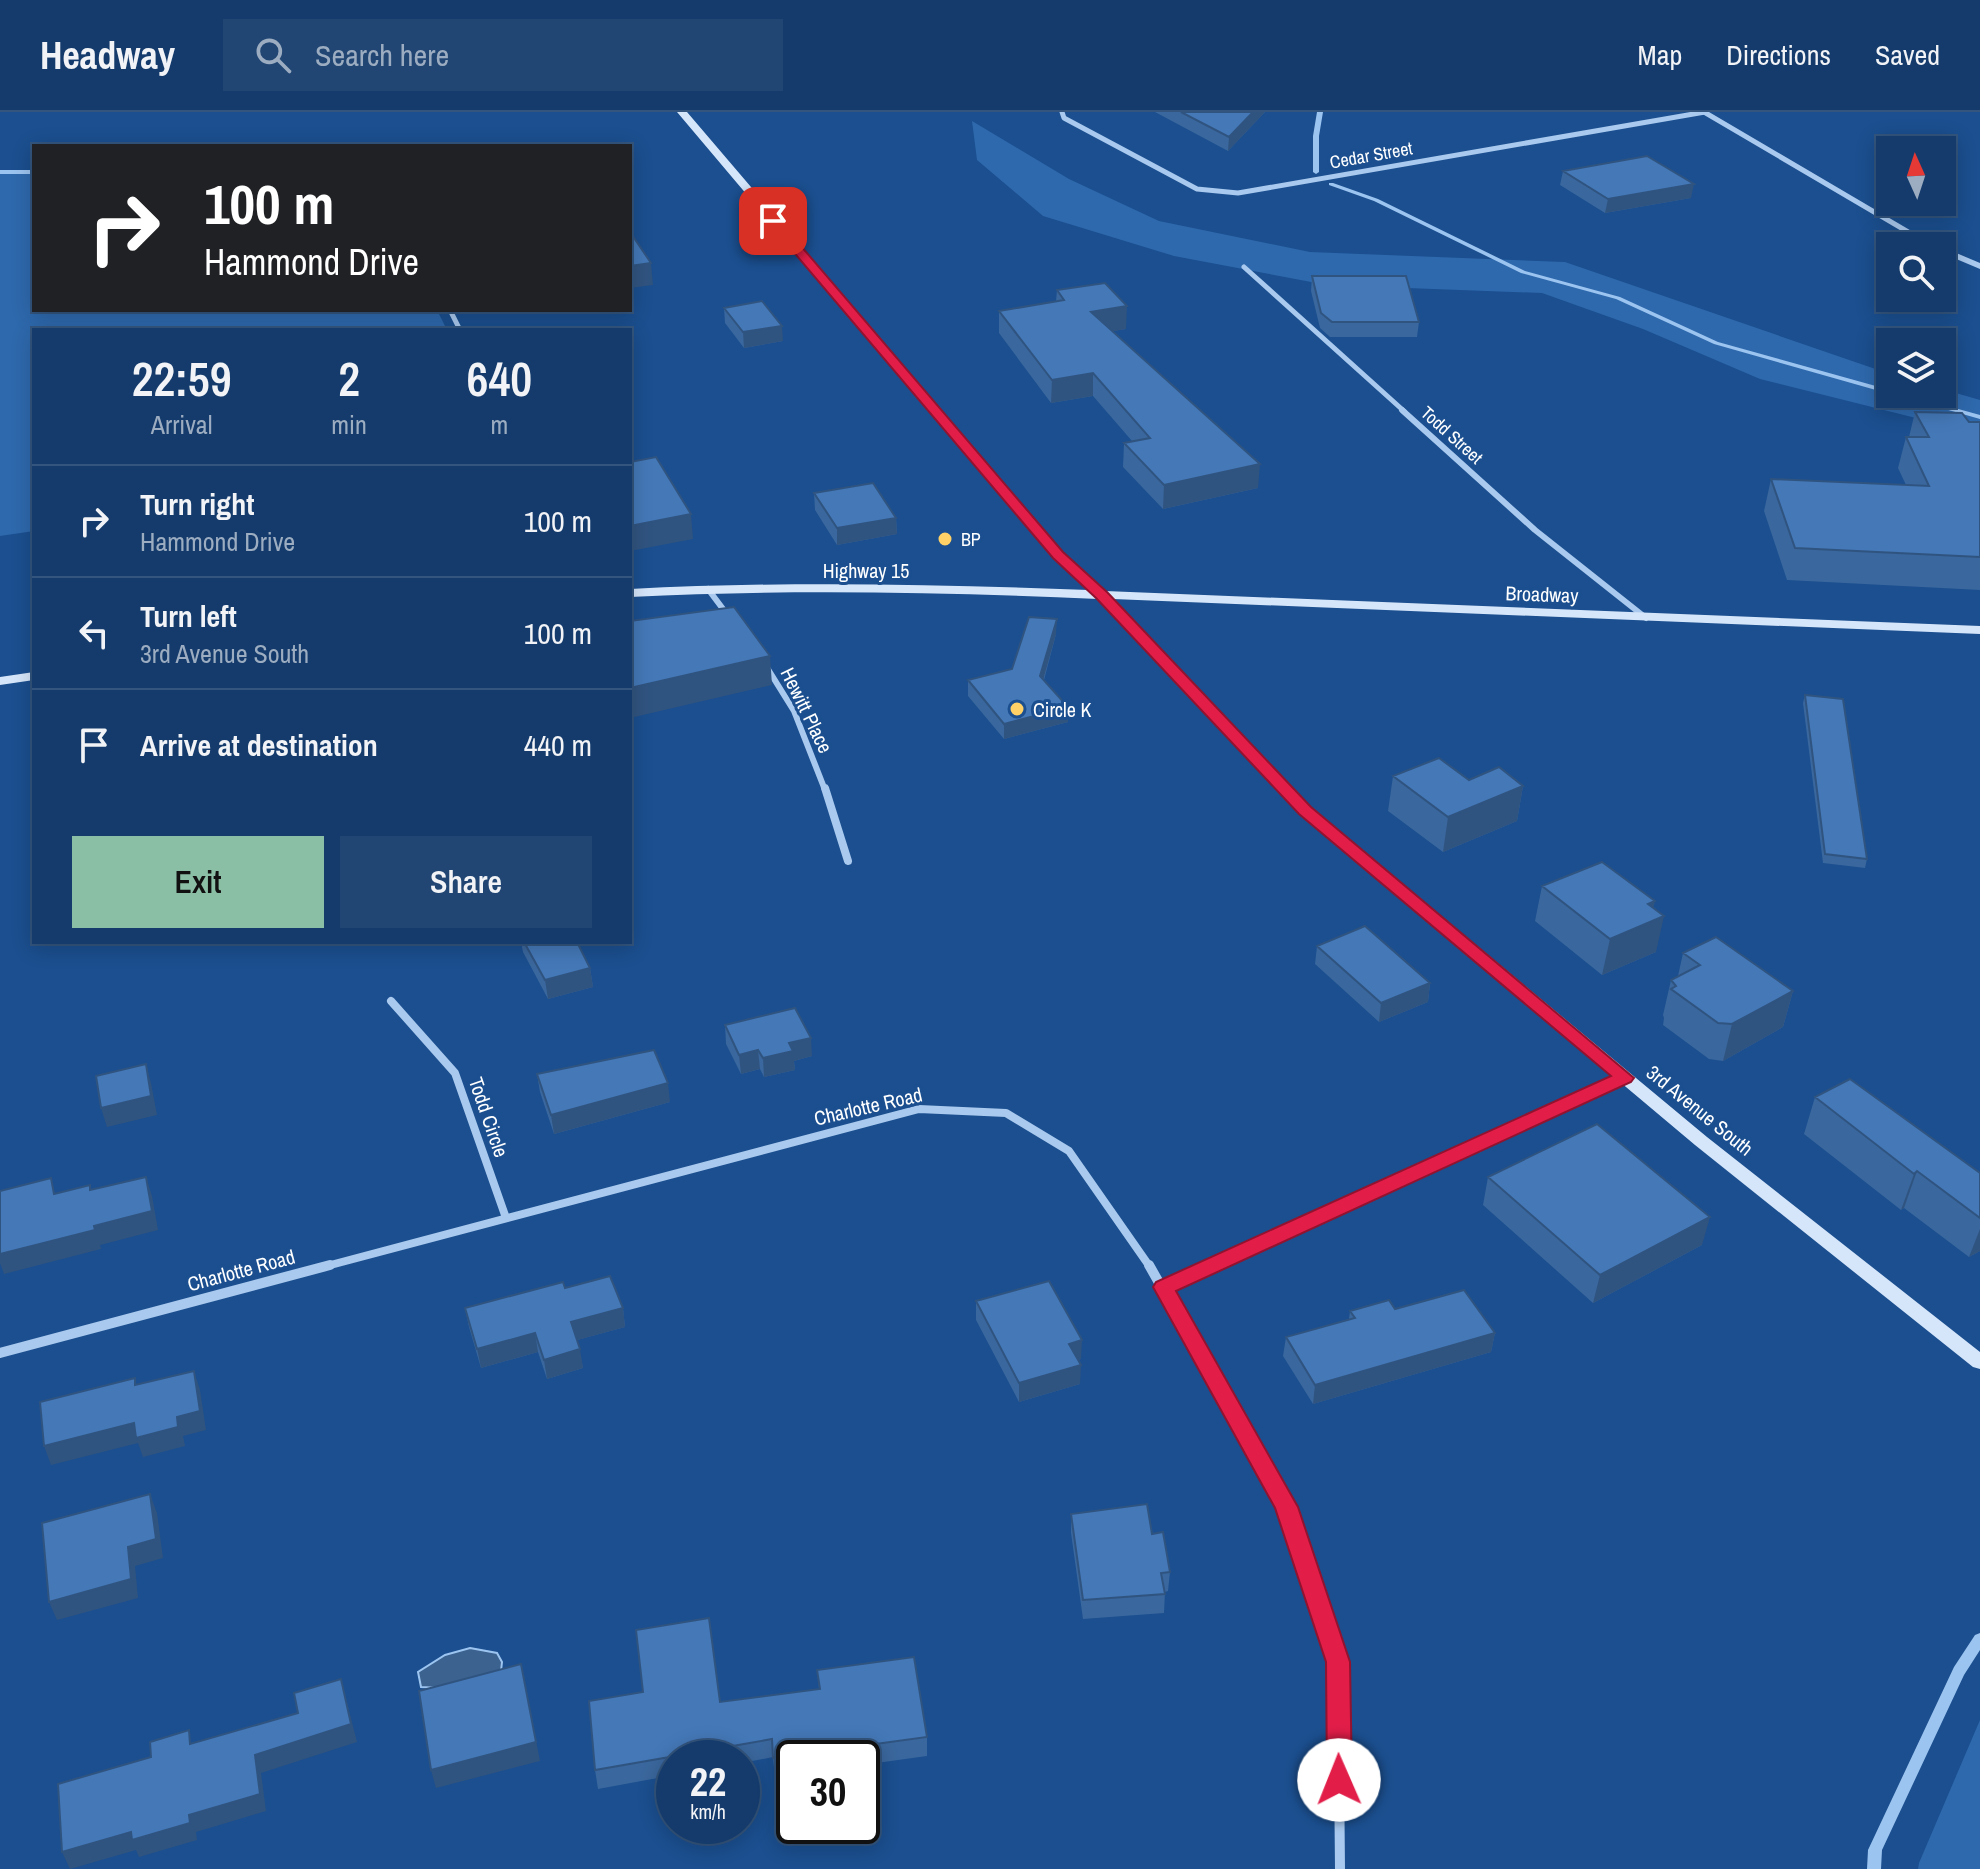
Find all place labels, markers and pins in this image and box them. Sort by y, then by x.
pin [739,187,807,255]
place label: BP [961,527,981,552]
marker: BP [936,530,954,548]
place label: Circle K [1033,696,1091,723]
marker: Circle K [1008,700,1026,718]

